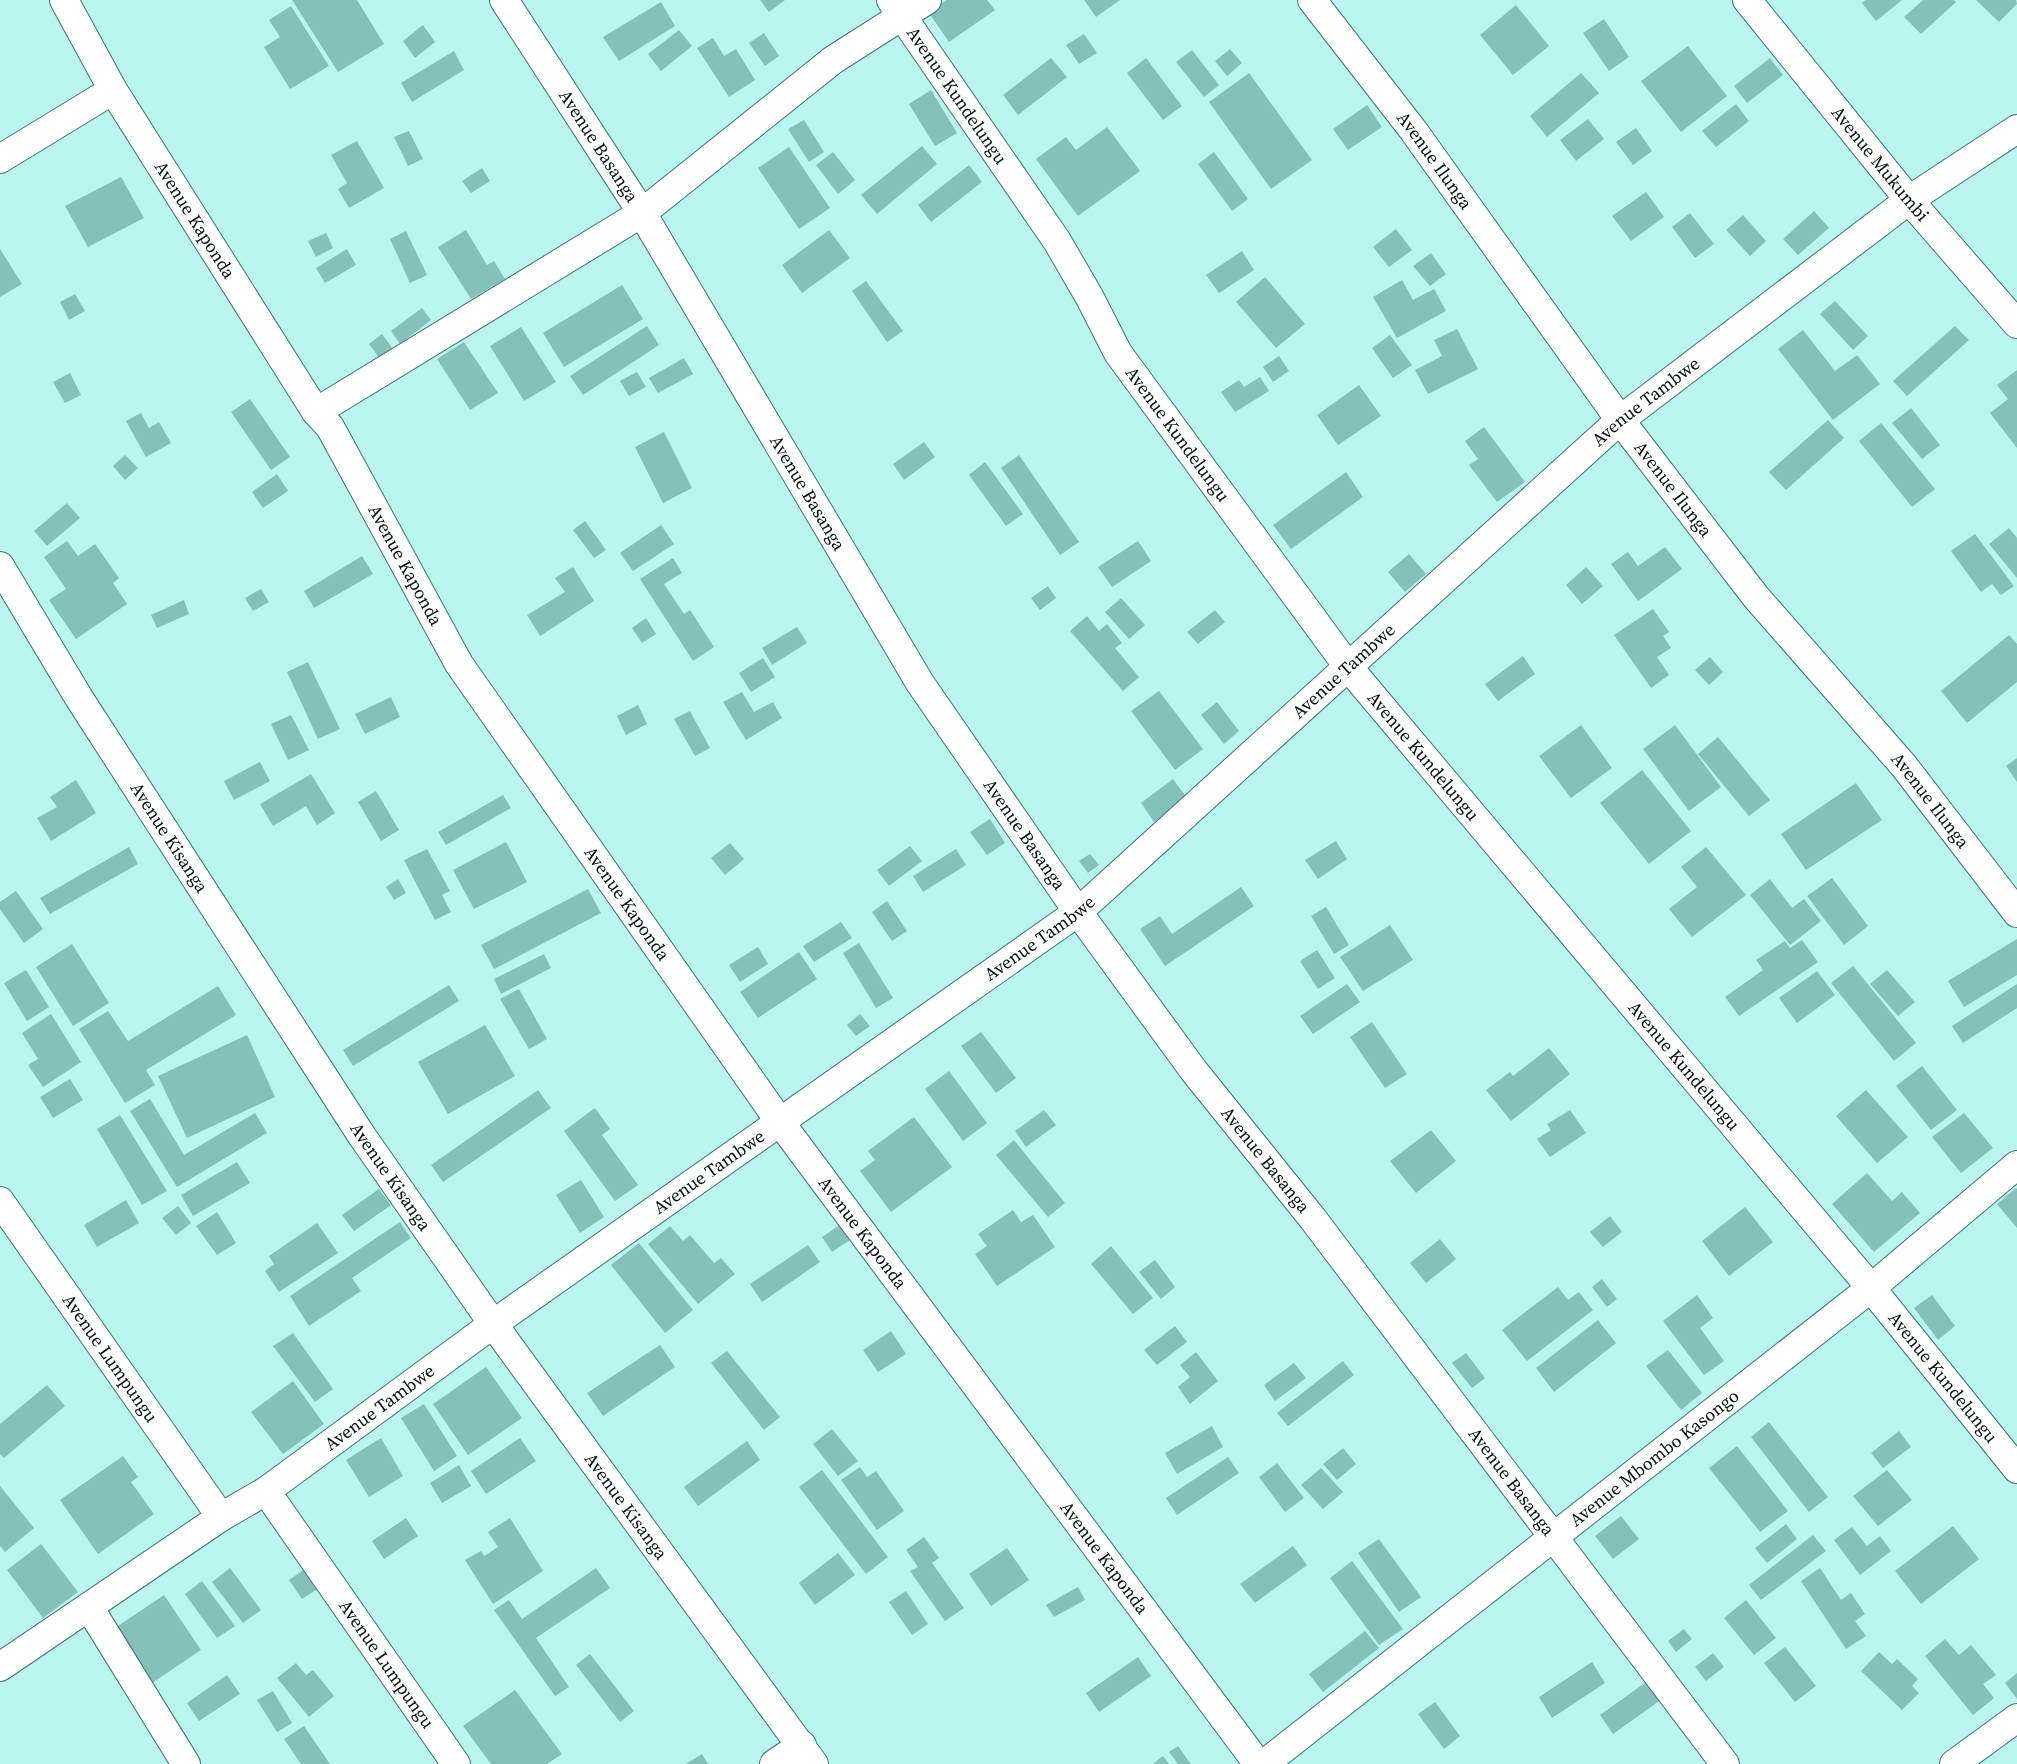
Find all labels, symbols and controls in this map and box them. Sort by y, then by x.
street label: Avenue Kundelungu [901,21,1013,169]
street label: Avenue Basanga [553,84,645,208]
street label: Avenue Mukumbi [1826,101,1935,226]
street label: Avenue Ilunga [1391,106,1479,215]
street label: Avenue Kaponda [149,156,242,284]
street label: Avenue Tambwe [1586,351,1705,452]
street label: Avenue Kundelungu [1120,361,1236,507]
street label: Avenue Basanga [764,430,852,556]
street label: Avenue Ilunga [1629,436,1719,543]
street label: Avenue Kaponda [363,500,449,631]
street label: Avenue Tambwe [1286,617,1400,724]
street label: Avenue Kundelungu [1362,686,1485,826]
street label: Avenue Ilunga [1886,747,1976,854]
street label: Avenue Basanga [978,774,1073,895]
street label: Avenue Kisanga [125,777,215,898]
street label: Avenue Kaponda [578,841,677,966]
street label: Avenue Tambwe [979,889,1100,986]
street label: Avenue Kundelungu [1623,996,1746,1136]
street label: Avenue Basanga [1215,1101,1317,1219]
street label: Avenue Kisanga [345,1117,438,1236]
street label: Avenue Tambwe [648,1123,770,1220]
street label: Avenue Kaponda [813,1171,914,1295]
street label: Avenue Lumpungu [57,1289,164,1427]
street label: Avenue Kundelungu [1883,1306,2004,1448]
street label: Avenue Tambwe [319,1358,440,1456]
street label: Avenue Mbombo Kasongo [1564,1383,1744,1532]
street label: Avenue Basanga [1463,1422,1562,1541]
street label: Avenue Kisanga [579,1447,674,1565]
street label: Avenue Kaponda [1055,1496,1156,1619]
street label: Avenue Lumpungu [333,1595,441,1733]

